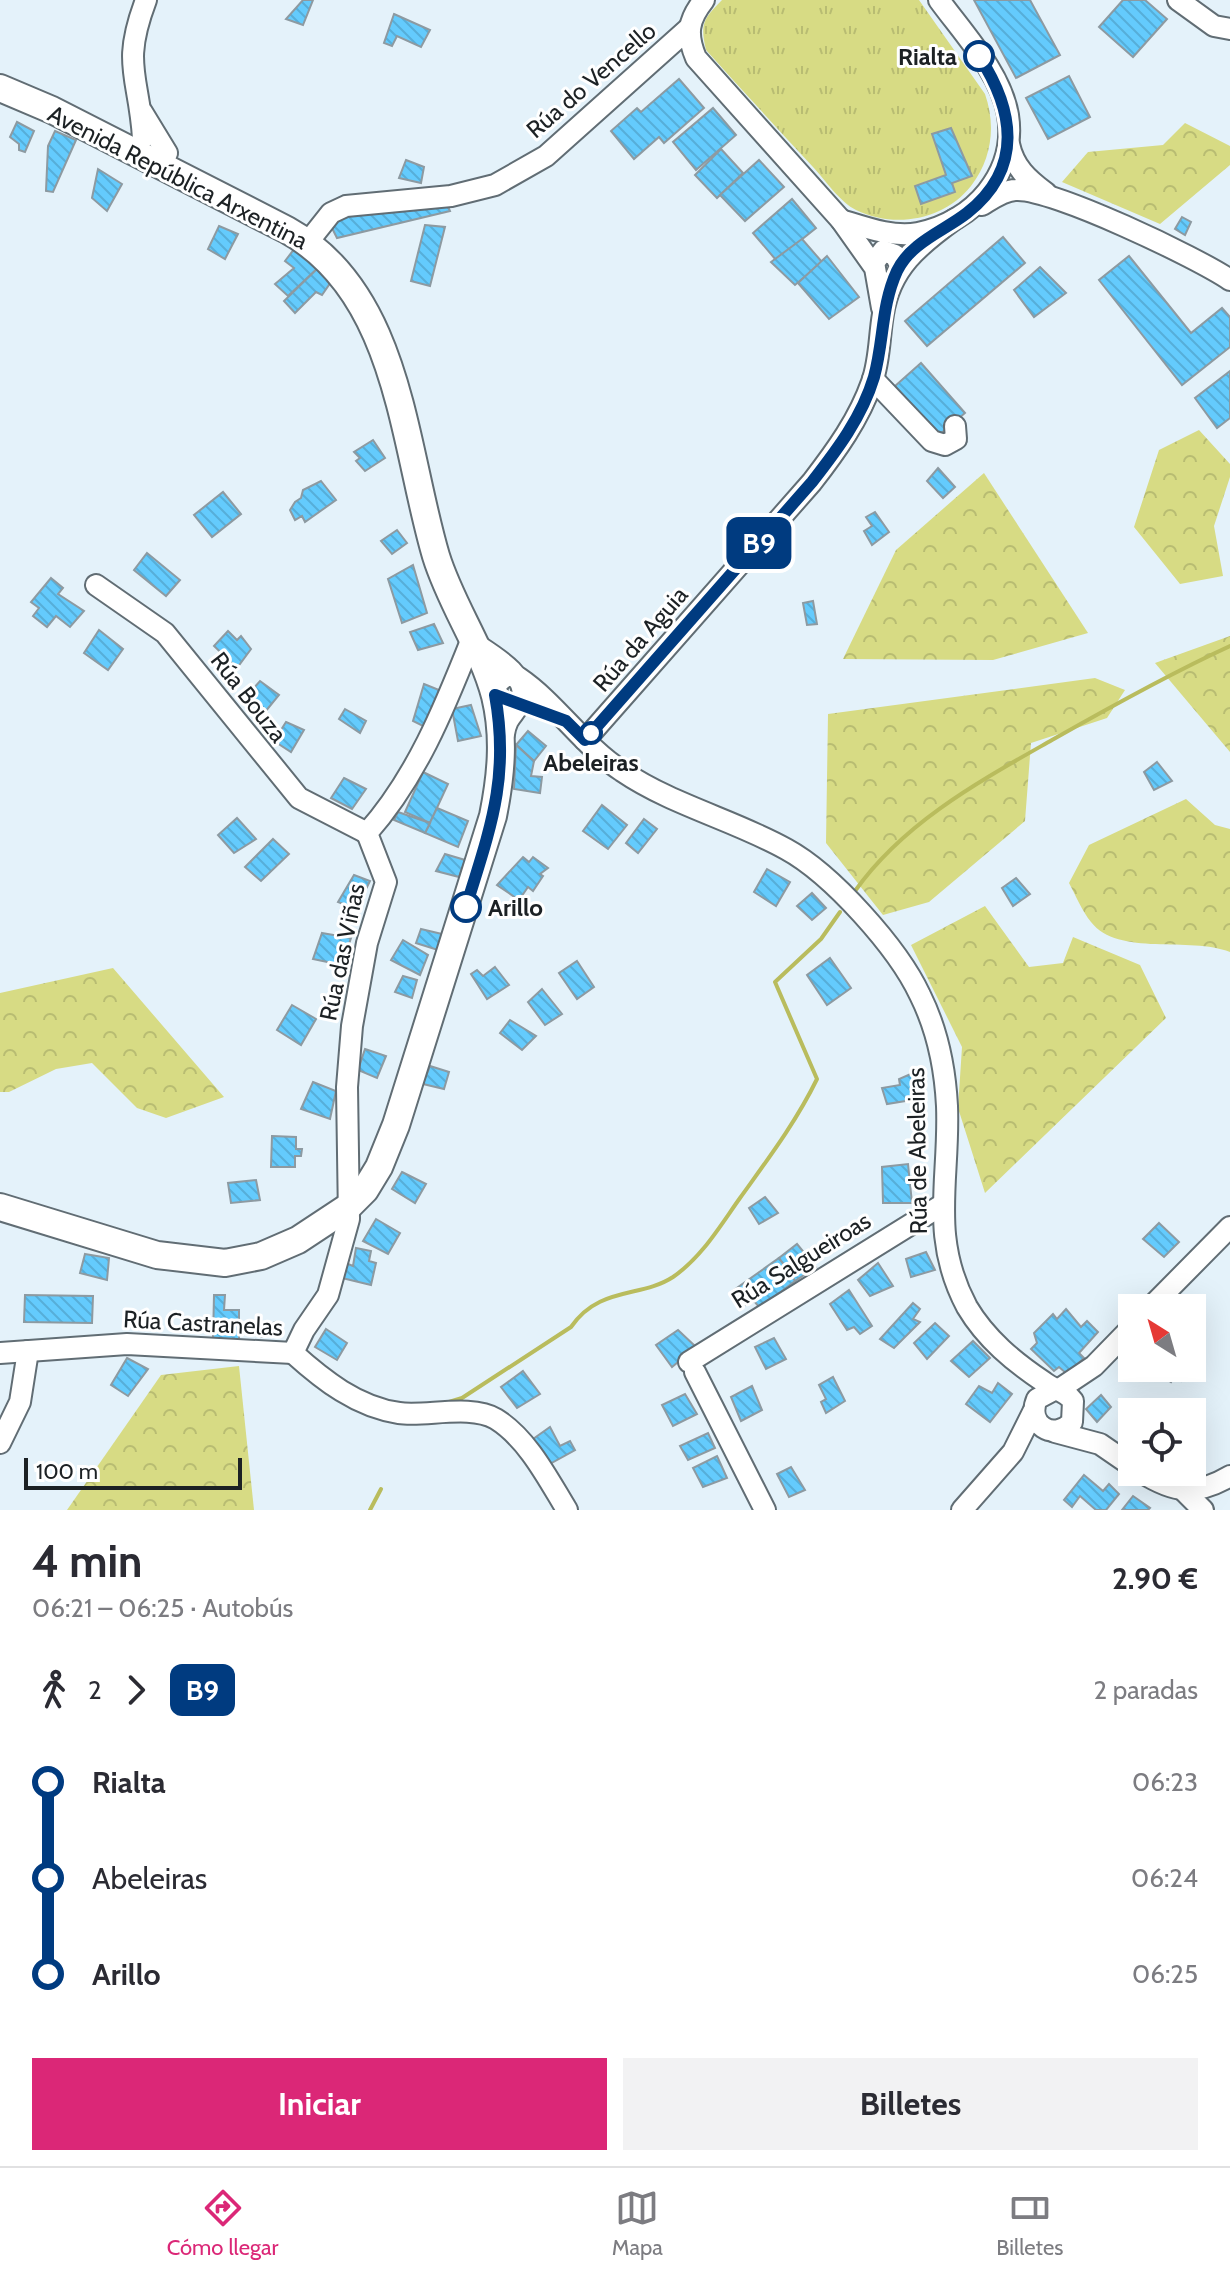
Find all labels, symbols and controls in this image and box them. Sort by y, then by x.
street label: Rúa do Vencello [520,16,662,144]
marker: Rialta [964,41,994,71]
place label: Rialta [898,42,957,71]
street label: Avenida República Arxentina [43,99,313,255]
line badge: B9 [723,517,795,569]
text: B9 [742,526,776,560]
street label: Rúa da Aguia [587,580,694,697]
street label: Rúa Bouza [205,646,294,748]
marker: Abeleiras [580,722,602,744]
place label: Abeleiras [543,748,639,777]
street label: Rúa das Viñas [313,881,371,1023]
marker: Arillo [451,892,481,922]
place label: Arillo [488,893,543,922]
street label: Rúa de Abeleiras [901,1067,933,1235]
street label: Rúa Salgueiroas [726,1206,876,1314]
north arrow [1118,1294,1206,1382]
map controls [1118,1294,1206,1486]
street label: Rúa Castranelas [122,1304,284,1342]
button: locate [1118,1398,1206,1486]
scale bar [24,1454,242,1490]
text: 100 m [36,1458,98,1485]
text: 4 min [32,1535,142,1588]
text: 2.90 € [1112,1560,1198,1597]
text: 06:21 – 06:25 · Autobús [32,1592,293,1624]
icon: walk [32,1668,76,1712]
icon: forward [114,1668,158,1712]
text: B9 [186,1673,219,1707]
text: 2 [88,1674,102,1706]
text: 2 paradas [1093,1674,1198,1706]
text: Rialta [92,1764,166,1801]
text: 06:23 [1132,1766,1198,1798]
text: Abeleiras [92,1860,207,1897]
text: 06:24 [1131,1862,1198,1894]
text: Arillo [92,1956,161,1993]
text: 06:25 [1132,1958,1198,1990]
button: Iniciar [32,2058,607,2150]
button: Billetes [623,2058,1198,2150]
tab: Cómo llegar [167,2186,278,2261]
tab: Mapa [612,2186,663,2261]
tab: Billetes [996,2186,1063,2261]

